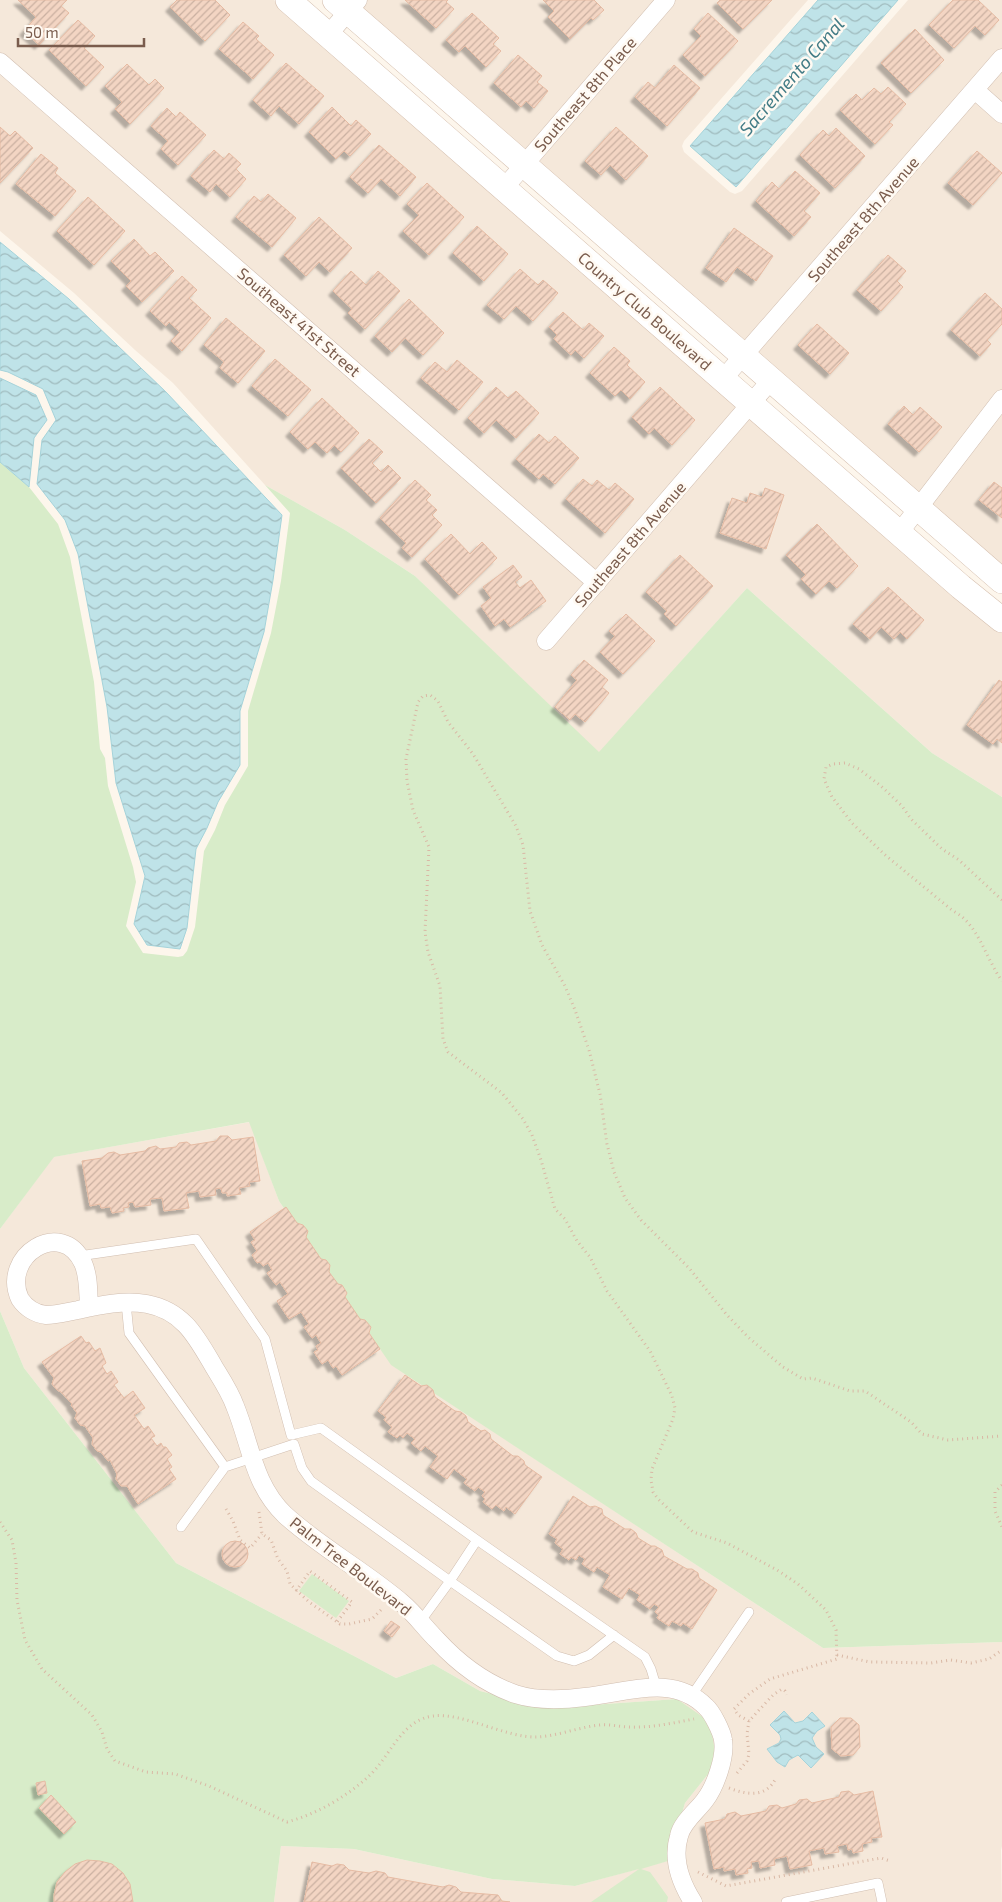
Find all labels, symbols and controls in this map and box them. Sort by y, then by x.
water label: Sacremento Canal [734,13,848,140]
scale bar [18,15,144,47]
text: 50 m [25,23,59,41]
street label: Southeast 8th Place [530,32,640,155]
street label: Southeast 8th Avenue [803,152,922,285]
street label: Country Club Boulevard [575,248,716,374]
street label: Southeast 41st Street [234,263,365,380]
street label: Southeast 8th Avenue [570,477,689,610]
street label: Palm Tree Boulevard [287,1512,416,1619]

